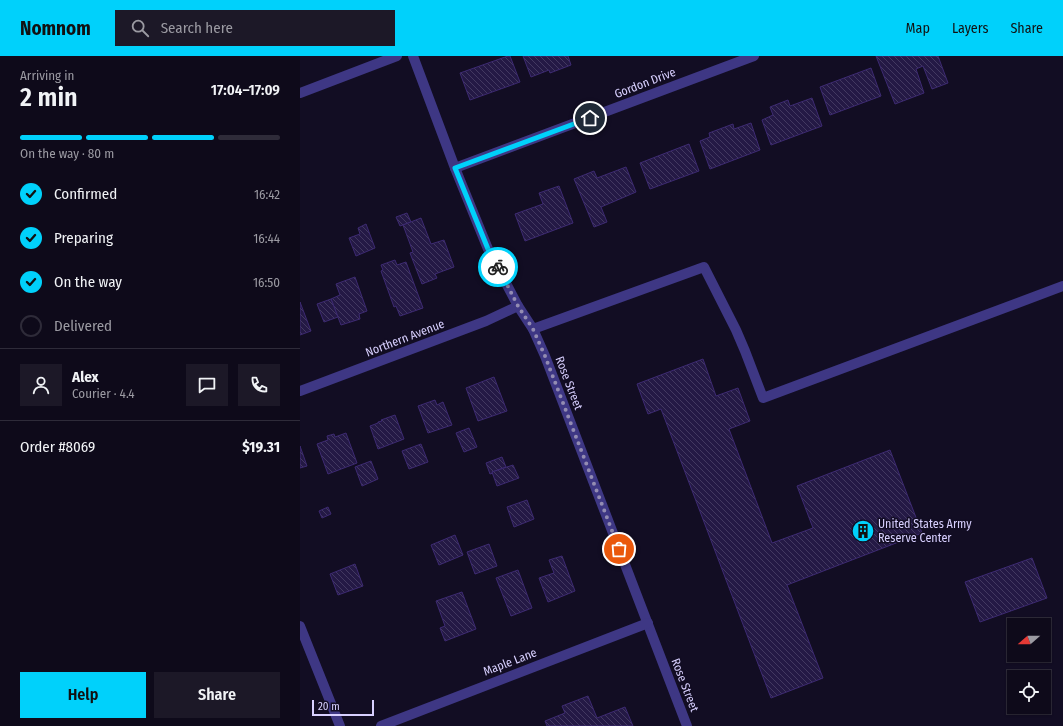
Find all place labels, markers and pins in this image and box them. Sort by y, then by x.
pin [573,101,607,135]
place label: United States Army Reserve Center [878,517,972,545]
building icon: United States Army Reserve Center [850,518,876,544]
pin [602,532,636,566]

